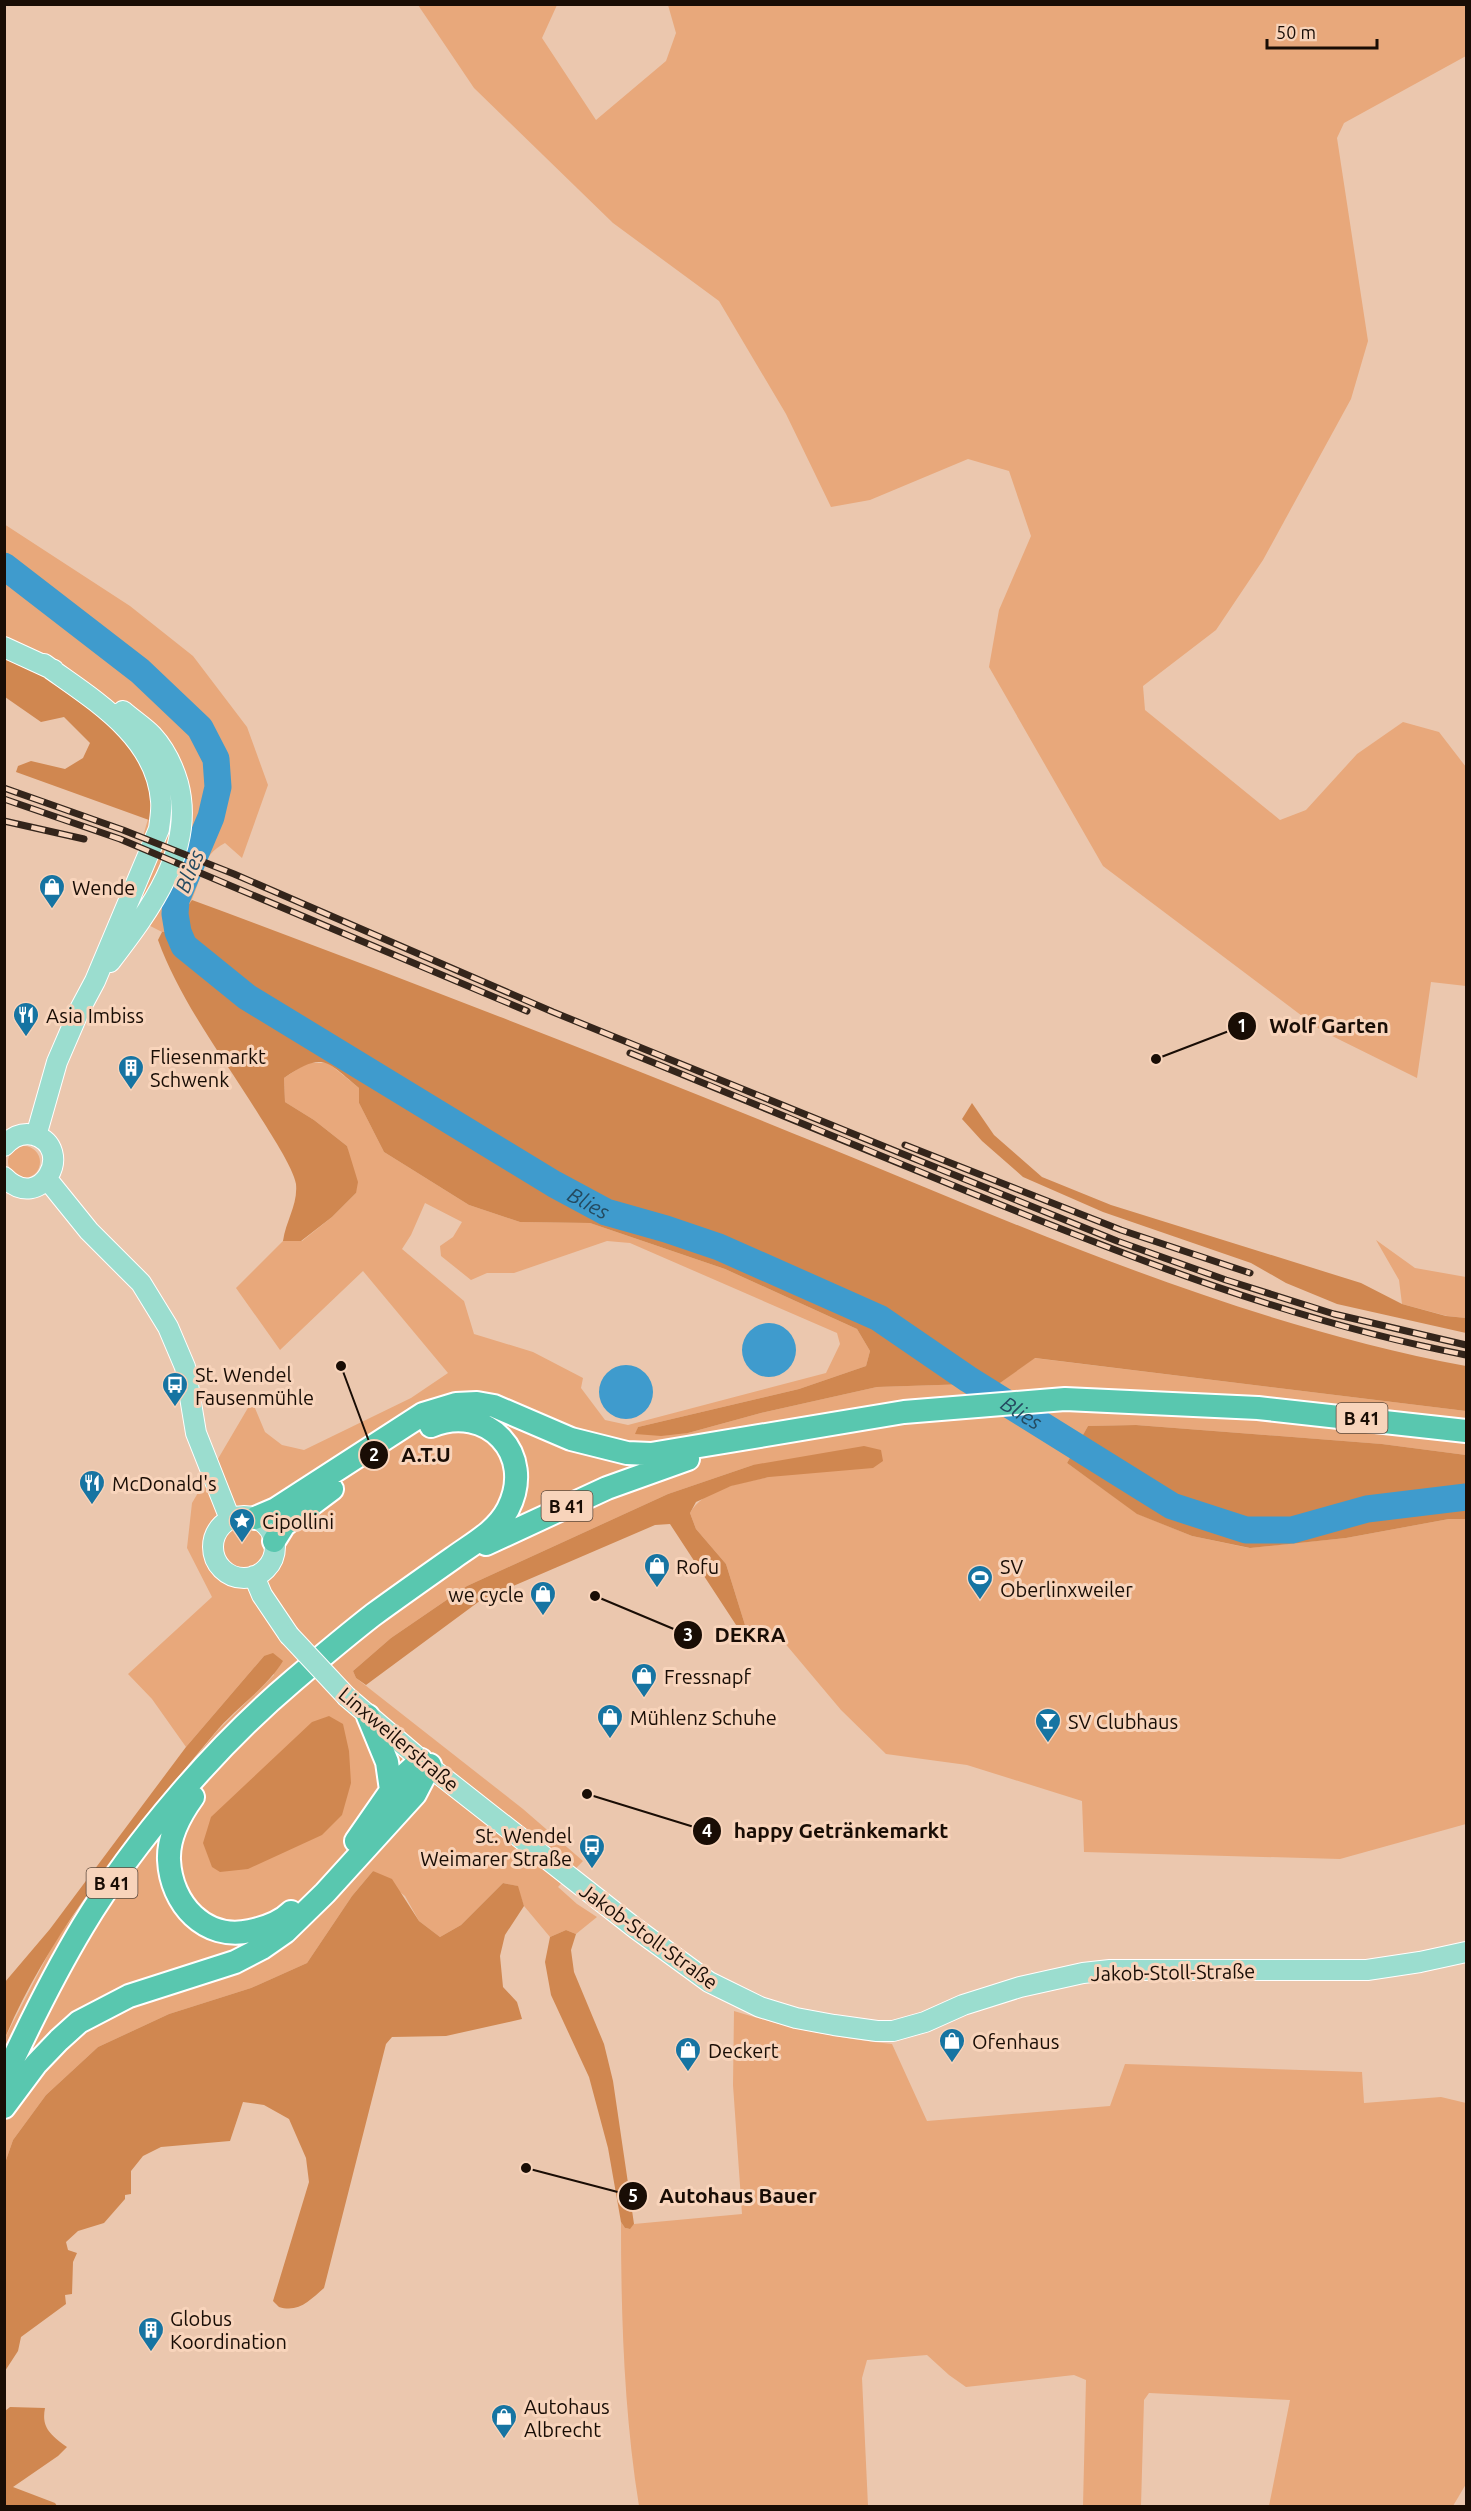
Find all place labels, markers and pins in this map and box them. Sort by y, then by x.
shop icon: Wende [37,872,67,910]
place label: Wende [72,876,135,899]
restaurant icon: Asia Imbiss [11,1000,41,1038]
place label: Asia Imbiss [46,1004,144,1027]
callout: Wolf Garten [1227,1006,1400,1045]
place label: Fliesenmarkt Schwenk [150,1045,266,1091]
building icon: Fliesenmarkt Schwenk [116,1053,146,1091]
place label: St. Wendel Fausenmühle [195,1363,314,1409]
bus stop icon: St. Wendel Fausenmühle [160,1370,190,1408]
callout: A.T.U [359,1435,462,1474]
restaurant icon: McDonald's [77,1468,107,1506]
place label: McDonald's [112,1472,217,1495]
place icon: Cipollini [227,1506,257,1544]
place label: Cipollini [262,1510,334,1533]
shop icon: Rofu [642,1551,672,1589]
place label: Rofu [676,1555,719,1578]
place label: SV Oberlinxweiler [1000,1555,1133,1601]
sports icon: SV Oberlinxweiler [965,1563,995,1601]
shop icon: we cycle [528,1579,558,1617]
place label: we cycle [448,1583,524,1606]
callout: DEKRA [673,1615,798,1654]
shop icon: Fressnapf [629,1661,659,1699]
place label: Fressnapf [664,1665,752,1688]
shop icon: Mühlenz Schuhe [595,1702,625,1740]
place label: Mühlenz Schuhe [630,1706,777,1729]
bar icon: SV Clubhaus [1033,1706,1063,1744]
place label: SV Clubhaus [1068,1710,1178,1733]
callout: happy Getränkemarkt [692,1812,961,1851]
place label: St. Wendel Weimarer Straße [420,1824,572,1870]
bus stop icon: St. Wendel Weimarer Straße [577,1832,607,1870]
shop icon: Ofenhaus [937,2026,967,2064]
place label: Ofenhaus [972,2030,1059,2053]
shop icon: Deckert [673,2035,703,2073]
place label: Deckert [708,2039,779,2062]
callout: Autohaus Bauer [618,2177,829,2216]
place label: Globus Koordination [170,2307,287,2353]
building icon: Globus Koordination [136,2315,166,2353]
place label: Autohaus Albrecht [524,2395,610,2441]
shop icon: Autohaus Albrecht [489,2402,519,2440]

